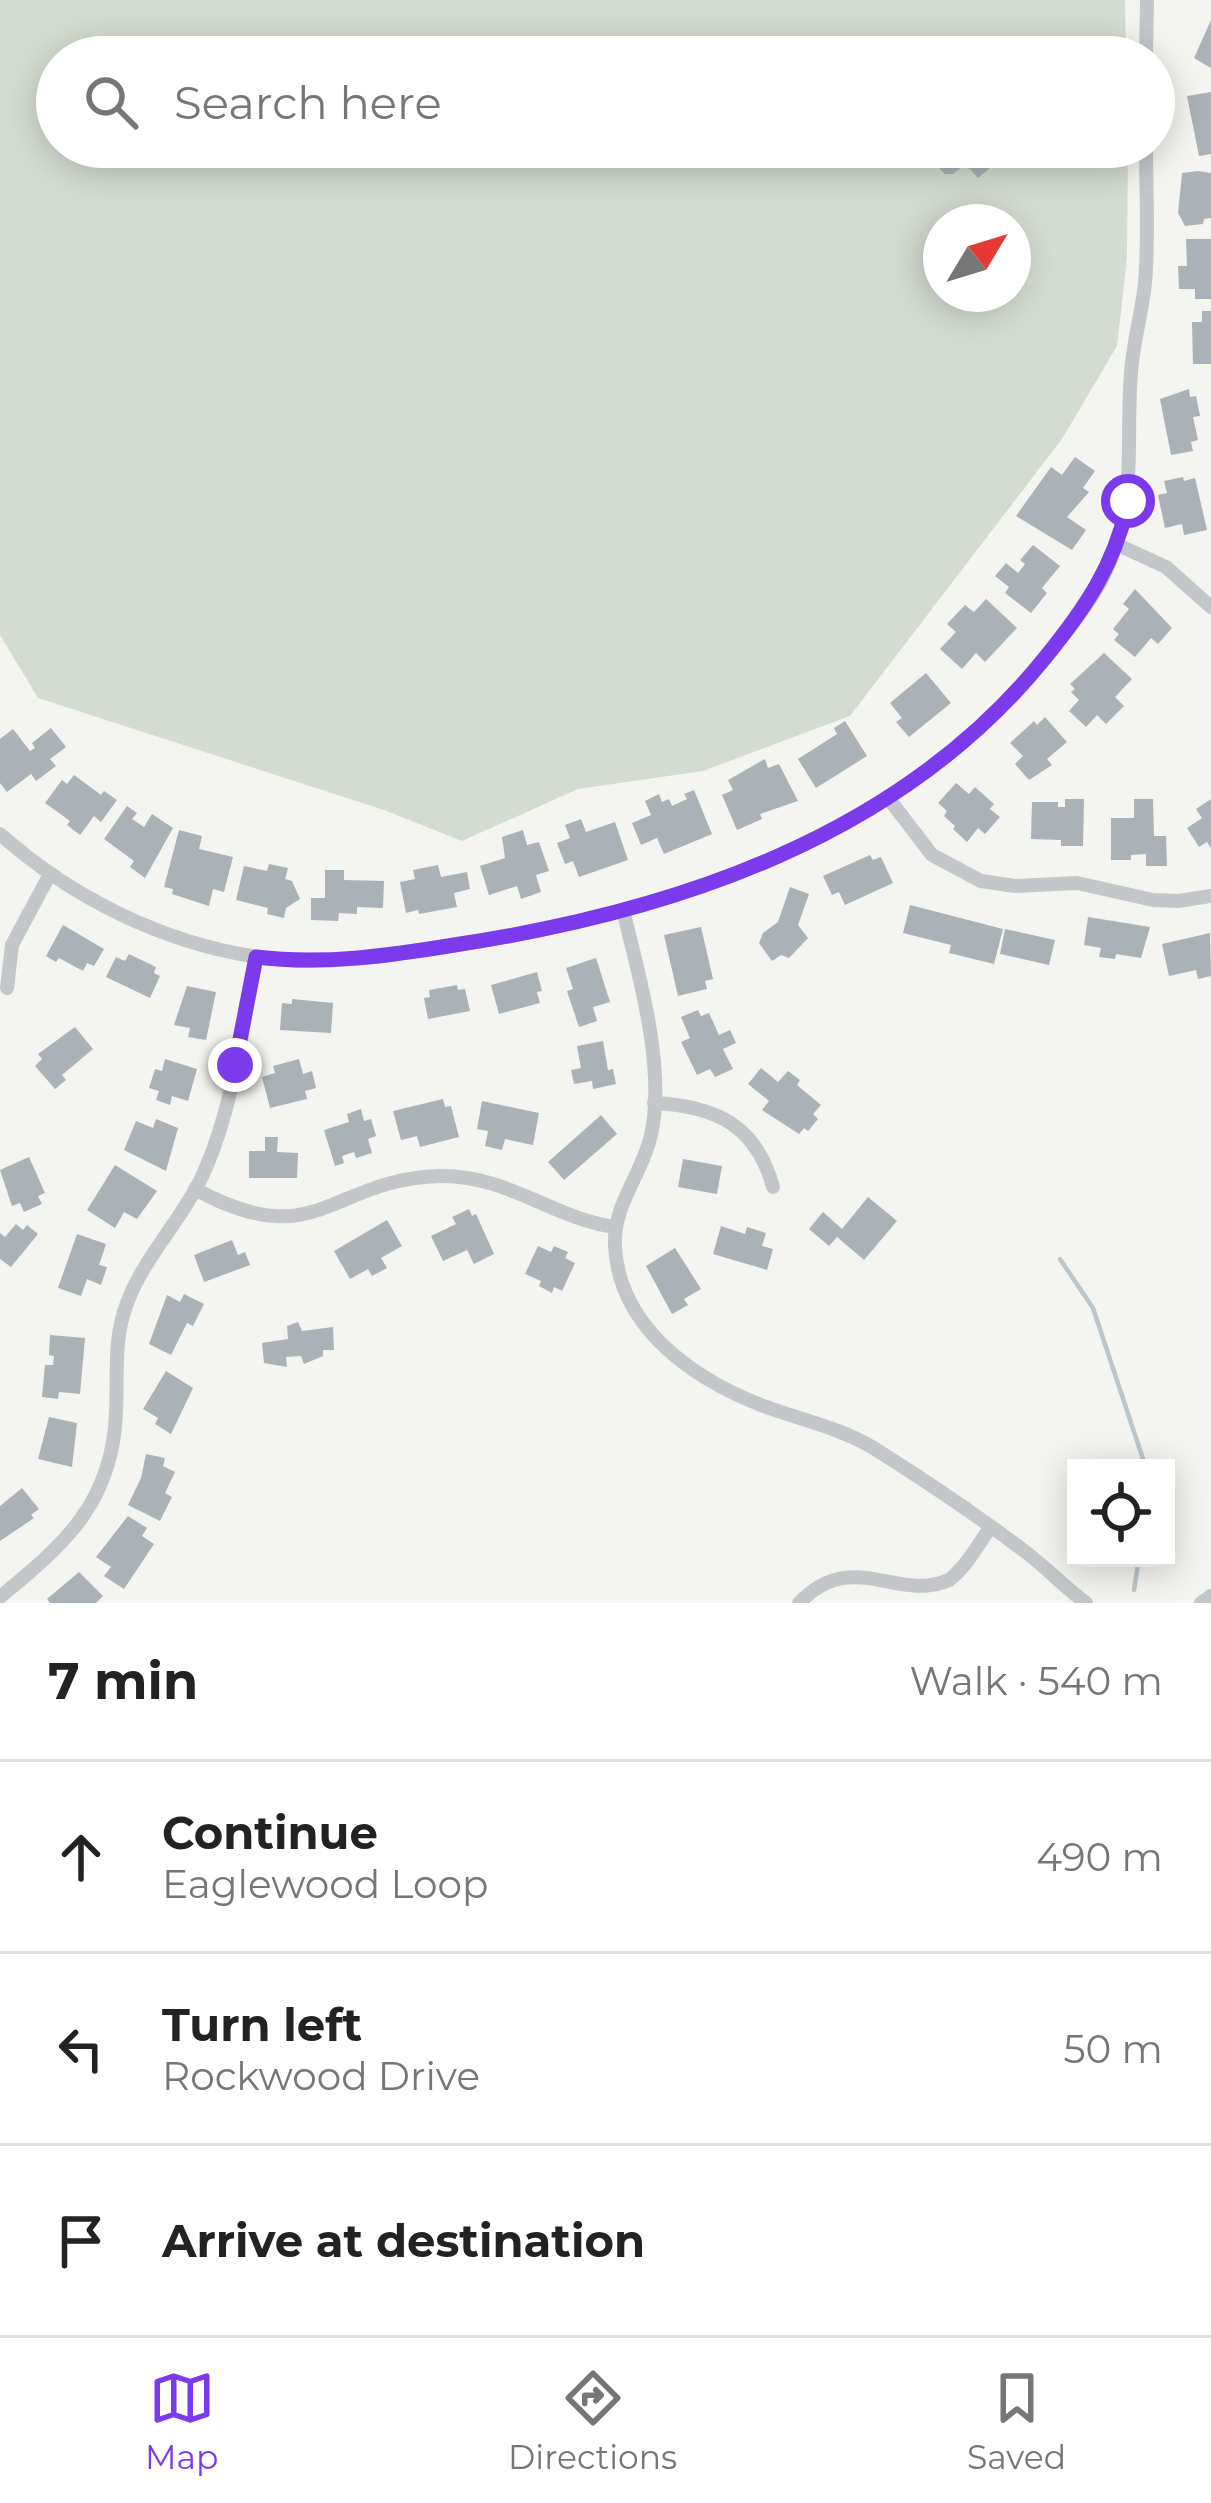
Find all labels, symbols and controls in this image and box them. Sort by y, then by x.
search box [36,36,1175,168]
icon: search [78,69,144,135]
text: Search here [174,75,442,130]
north arrow [923,204,1031,312]
route start [1101,474,1155,528]
route end [208,1038,262,1092]
map controls [1067,1459,1175,1567]
button: locate [1067,1459,1175,1567]
text: 7 min [48,1650,198,1712]
text: Walk · 540 m [909,1657,1163,1705]
text: Continue [162,1805,378,1860]
icon: ahead [48,1824,114,1890]
text: 490 m [1036,1833,1163,1881]
text: Eaglewood Loop [162,1860,488,1908]
text: Turn left [162,1997,362,2052]
icon: left [48,2016,114,2082]
text: 50 m [1064,2025,1163,2073]
text: Rockwood Drive [162,2052,480,2100]
icon: arrive [48,2208,114,2274]
text: Arrive at destination [162,2213,645,2268]
tab: Map [145,2365,218,2477]
tab: Directions [508,2365,677,2477]
tab: Saved [967,2365,1066,2477]

